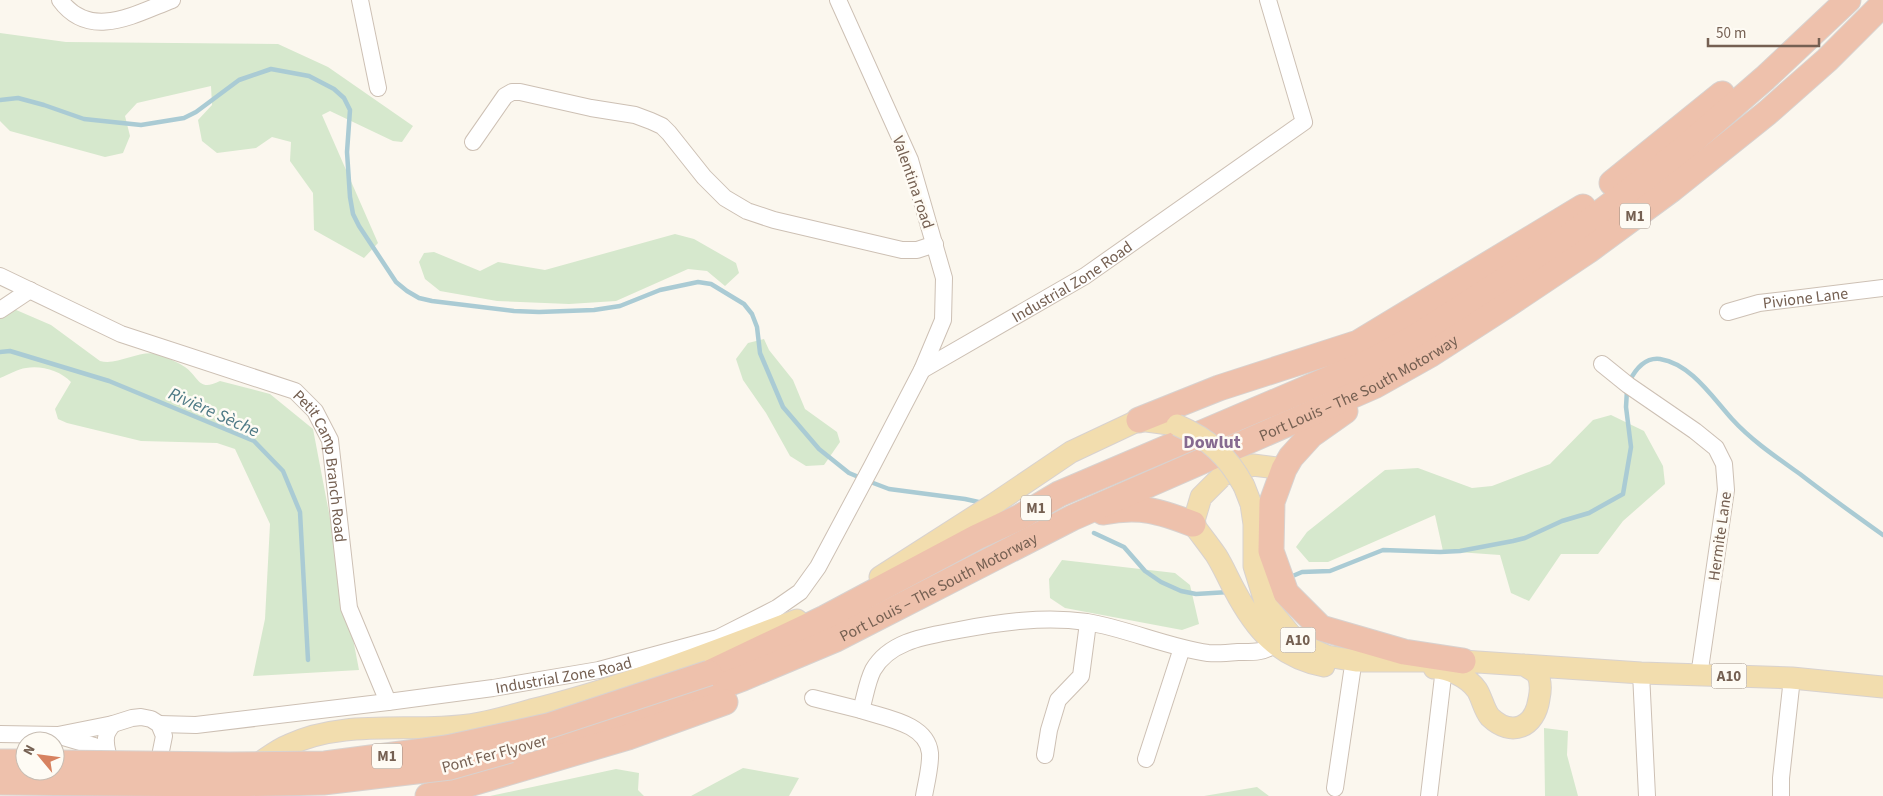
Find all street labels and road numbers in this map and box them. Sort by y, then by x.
street label: Valentina road [887,133,939,232]
road number: M1 [1620,204,1650,228]
street label: Industrial Zone Road [1008,236,1137,328]
street label: Pivione Lane [1762,282,1849,314]
street label: Port Louis – The South Motorway [1256,329,1463,447]
street label: Petit Camp Branch Road [288,385,351,544]
street label: Hermite Lane [1703,490,1737,582]
road number: M1 [1021,496,1051,520]
street label: Port Louis – The South Motorway [836,527,1042,647]
road number: A10 [1280,628,1316,652]
street label: Industrial Zone Road [494,652,634,699]
road number: A10 [1712,664,1746,688]
street label: Pont Fer Flyover [439,729,550,779]
road number: M1 [372,744,402,768]

